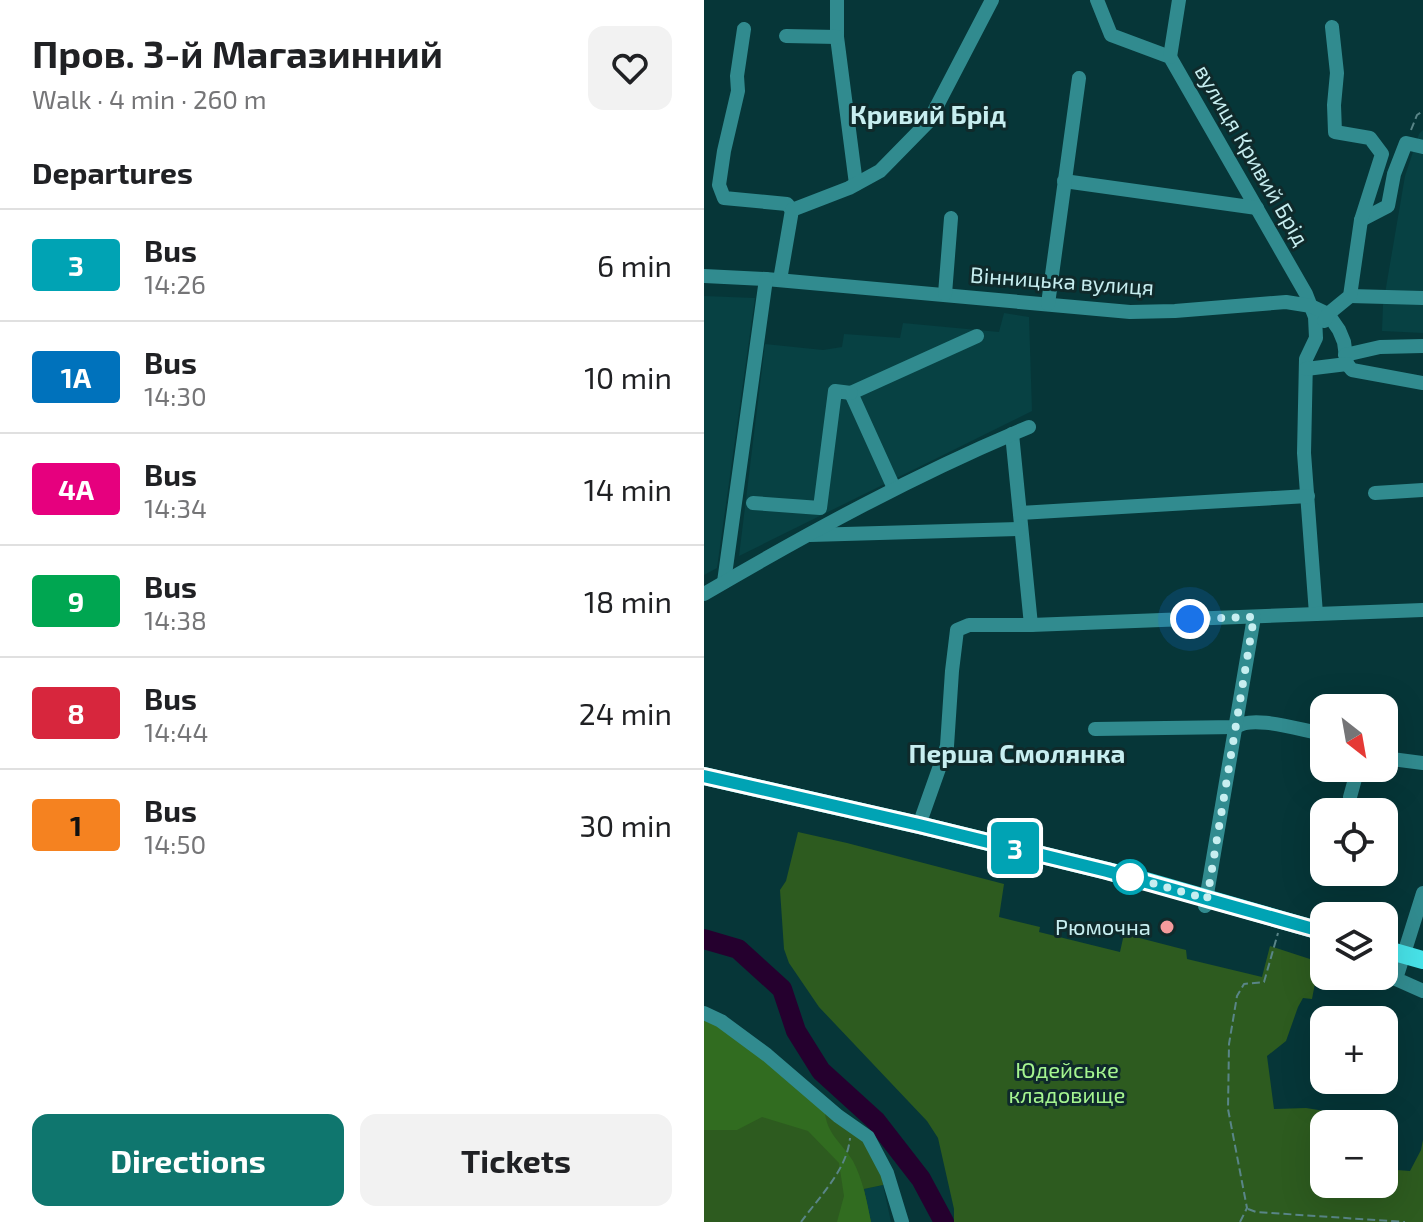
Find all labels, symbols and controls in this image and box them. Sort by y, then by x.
button: heart [588,26,672,110]
text: Пров. 3-й Магазинний [32,30,443,76]
street label: вулиця Кривий Брід [1190,59,1315,250]
text: Walk · 4 min · 260 m [32,83,267,114]
district label: Кривий Брід [850,98,1006,129]
text: Departures [32,154,193,190]
text: Bus [144,232,197,268]
text: 6 min [597,247,672,283]
text: 3 [68,248,84,282]
street label: Вінницька вулиця [969,261,1155,300]
text: 14:26 [144,268,206,299]
text: Bus [144,344,197,380]
text: 10 min [584,359,672,395]
text: 1А [61,360,91,394]
text: 14:30 [144,380,207,411]
text: Bus [144,456,197,492]
text: 14 min [584,471,672,507]
text: 4А [58,472,94,506]
text: 14:34 [144,492,207,523]
text: Bus [144,568,197,604]
text: 18 min [584,583,672,619]
text: 9 [68,584,84,618]
your location [1170,599,1210,639]
text: 14:38 [144,604,207,635]
text: Bus [144,680,197,716]
north arrow [1310,694,1398,782]
map controls [1310,694,1398,1198]
text: 24 min [579,695,672,731]
text: 8 [67,696,85,730]
text: 14:44 [144,716,208,747]
district label: Перша Смолянка [909,737,1125,768]
text: Bus [144,792,197,828]
button: locate [1310,798,1398,886]
text: 30 min [579,807,672,843]
text: 1 [70,808,82,842]
line badge: 3 [989,822,1041,874]
text: 14:50 [144,828,206,859]
text: 3 [1007,831,1023,865]
unlabelled marker [1113,860,1147,894]
button: layers [1310,902,1398,990]
place label: Рюмочна [1055,913,1151,939]
marker: Рюмочна [1158,918,1176,936]
button: + [1310,1006,1398,1094]
park label: Юдейське кладовище [1009,1056,1125,1107]
button: − [1310,1110,1398,1198]
button: Directions [32,1114,344,1206]
button: Tickets [360,1114,672,1206]

